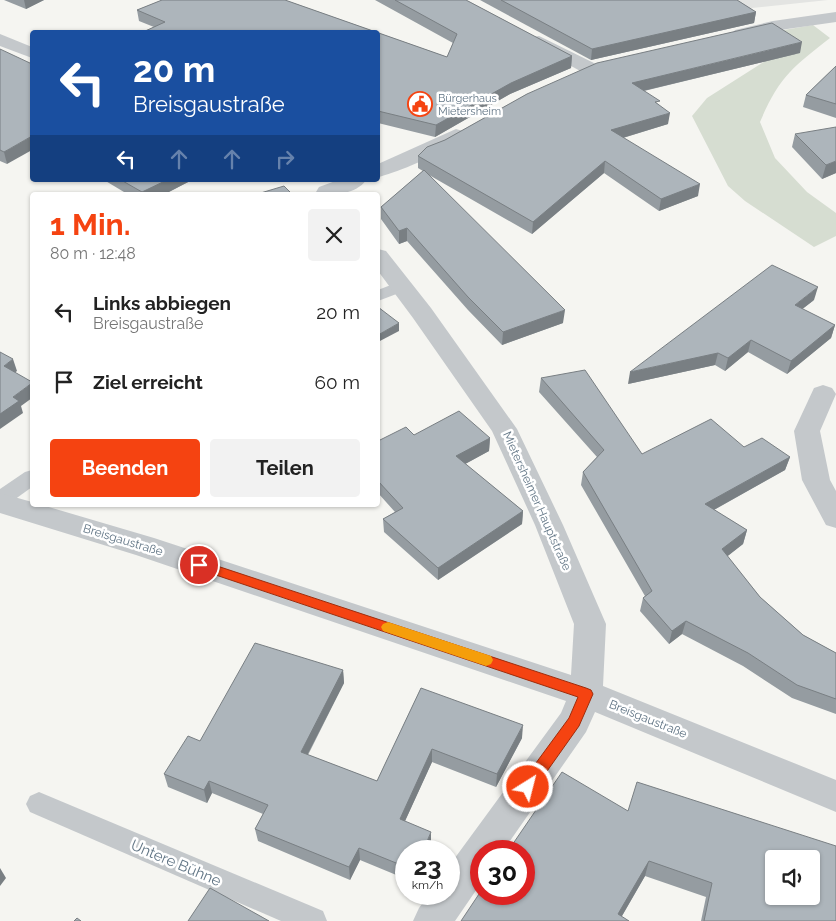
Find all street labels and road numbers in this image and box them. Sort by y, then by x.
street label: Mietersheimer Hauptstraße [500,429,574,573]
street label: Breisgaustraße [81,521,165,559]
street label: Breisgaustraße [607,697,689,741]
street label: Untere Bühne [128,836,224,890]

